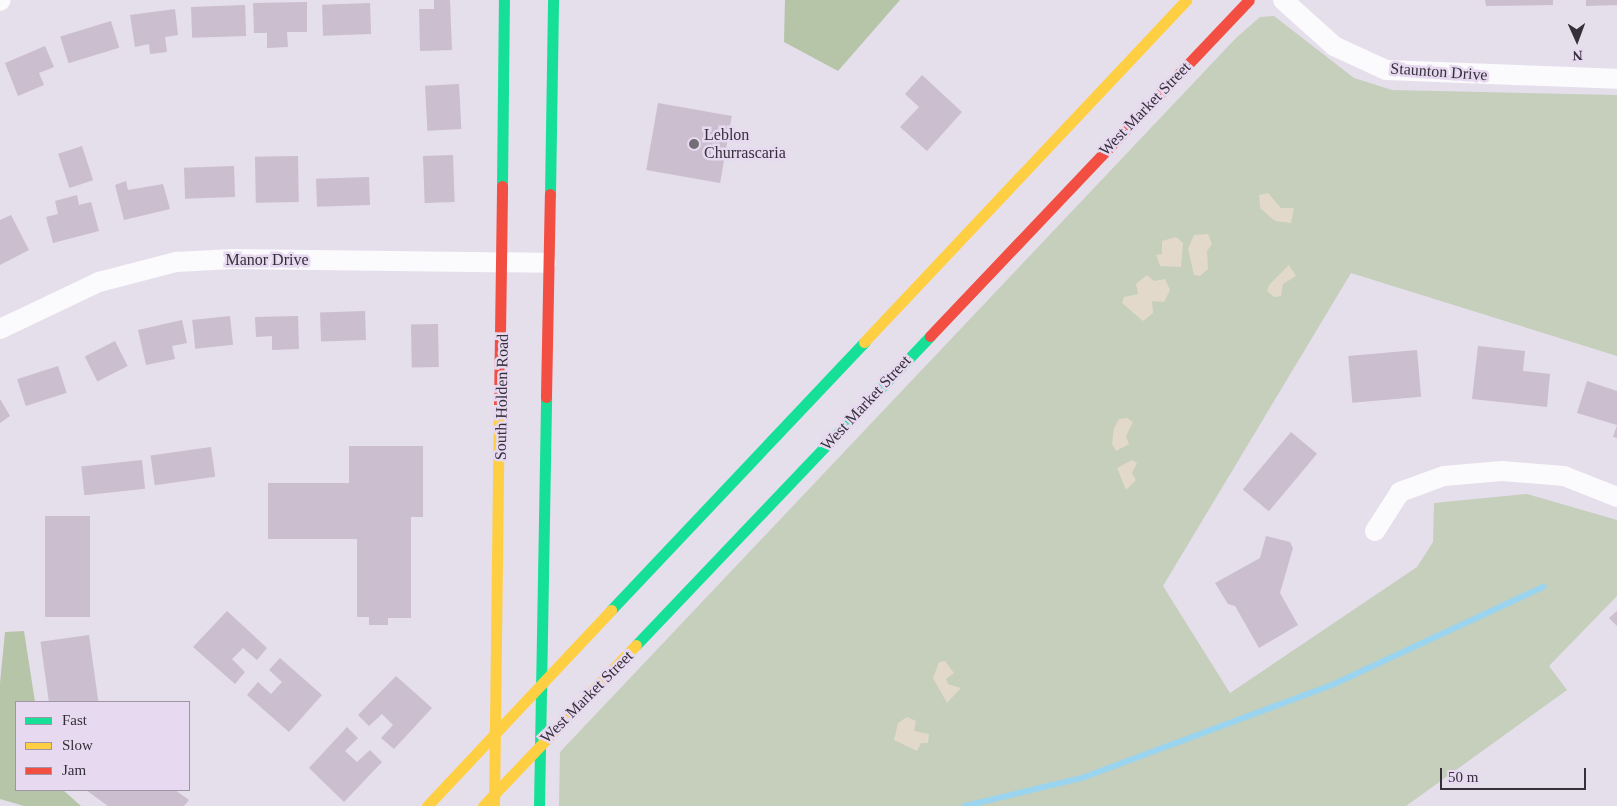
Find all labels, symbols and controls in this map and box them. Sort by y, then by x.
north arrow [1552,15,1602,65]
text: N [1572,48,1583,63]
street label: West Market Street [1095,58,1195,160]
street label: Staunton Drive [1390,59,1488,85]
place label: Leblon Churrascaria [704,125,786,163]
marker: Leblon Churrascaria [688,138,700,150]
street label: Manor Drive [225,250,309,270]
street label: South Holden Road [491,334,513,460]
street label: West Market Street [817,351,915,455]
street label: West Market Street [537,647,637,747]
legend [15,701,190,791]
text: Fast [62,712,87,728]
text: Slow [62,737,93,753]
scale bar [1442,758,1588,790]
text: Jam [62,762,86,778]
text: 50 m [1448,769,1478,785]

